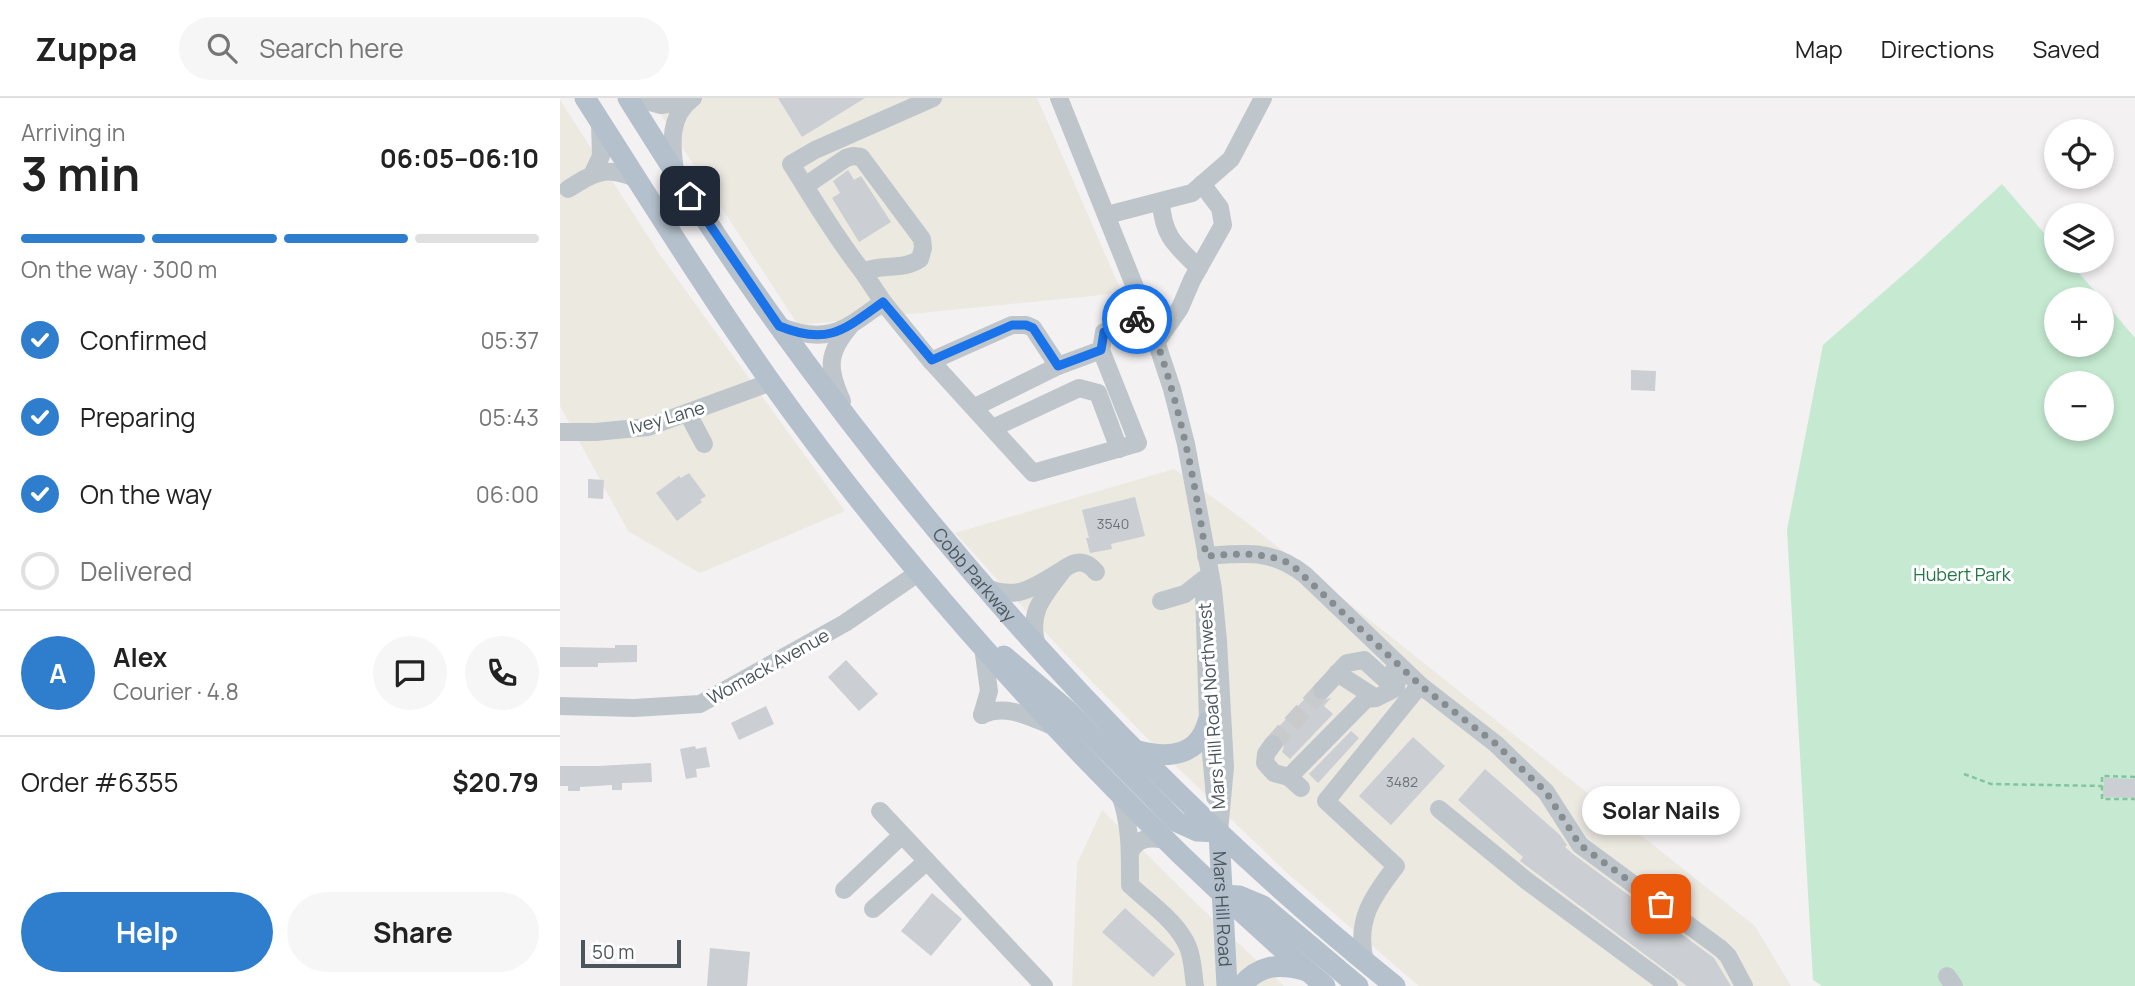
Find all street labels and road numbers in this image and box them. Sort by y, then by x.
street label: Ivey Lane [627,395,707,439]
street label: Cobb Parkway [928,522,1022,627]
street label: Mars Hill Road Northwest [1192,602,1230,810]
street label: Womack Avenue [703,623,833,709]
street label: Mars Hill Road [1208,851,1238,967]

